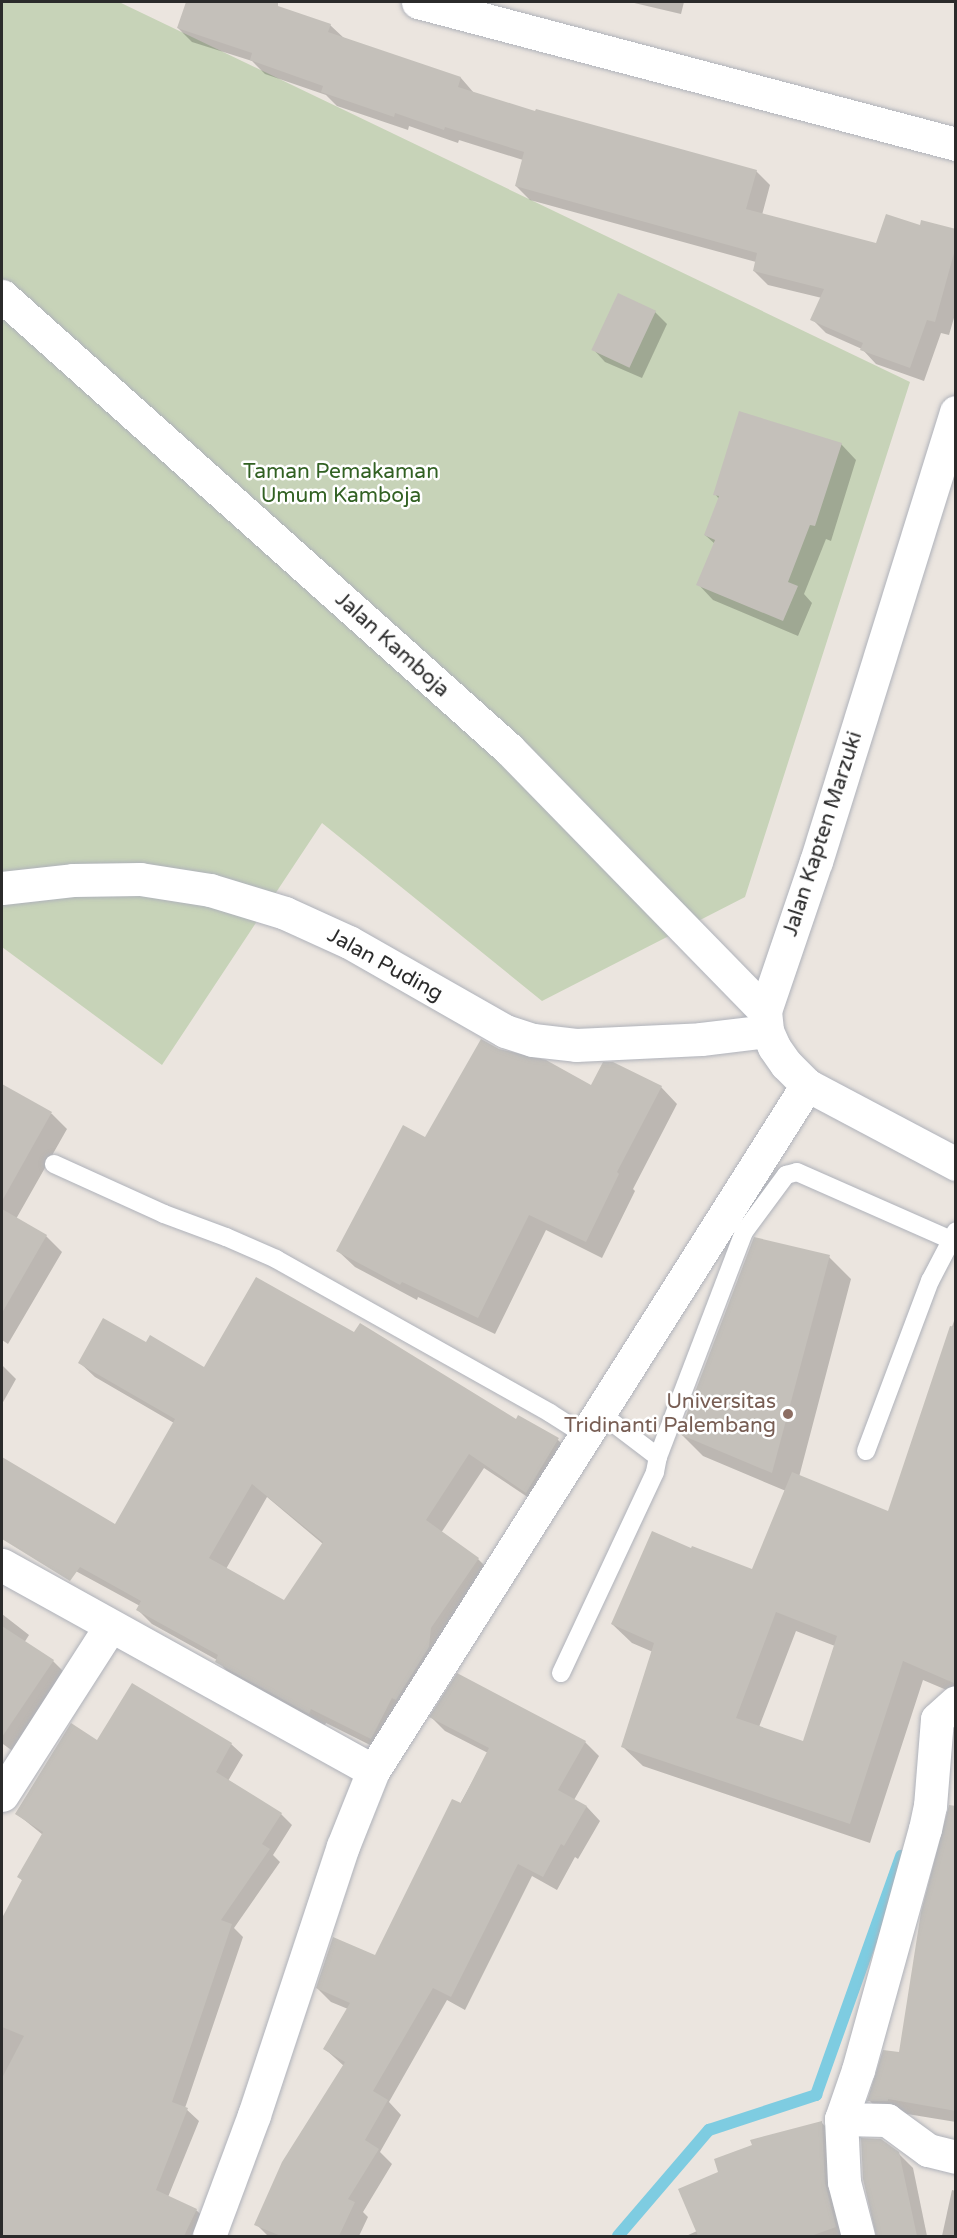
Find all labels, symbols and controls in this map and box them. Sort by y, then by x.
park label: Taman Pemakaman Umum Kamboja [243,459,439,509]
street label: Jalan Kamboja [330,587,454,703]
street label: Jalan Kapten Marzuki [778,728,868,940]
street label: Jalan Puding [323,923,447,1007]
place label: Universitas Tridinanti Palembang [564,1389,776,1439]
marker: Universitas Tridinanti Palembang [781,1407,795,1421]

